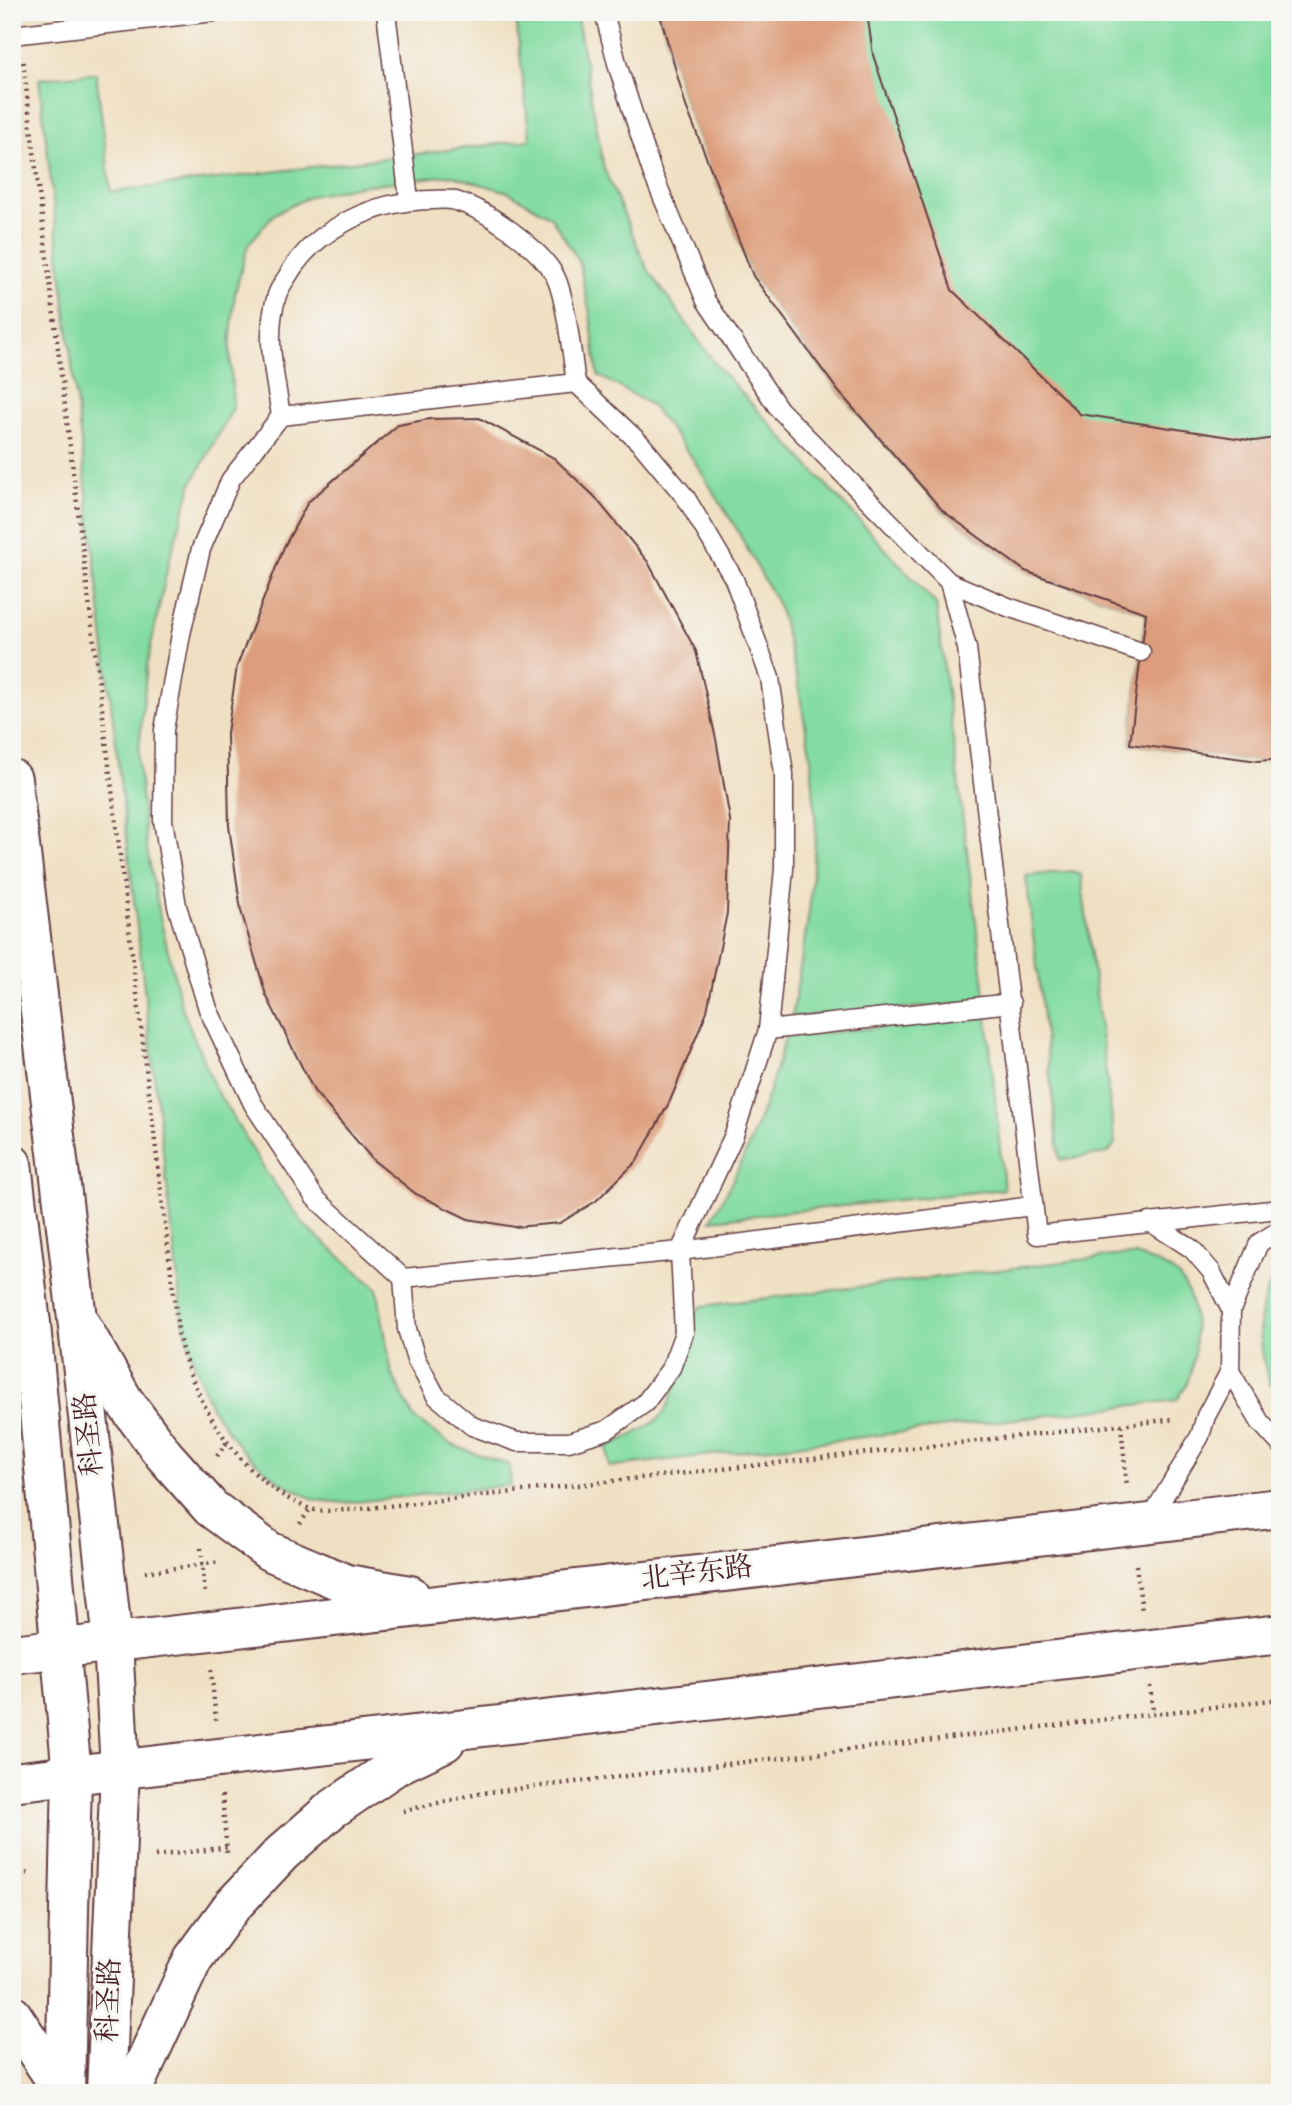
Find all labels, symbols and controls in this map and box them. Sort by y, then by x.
street label: 科圣路 [68,1390,112,1478]
street label: 北辛东路 [639,1550,755,1598]
street label: 科圣路 [91,1957,129,2043]

